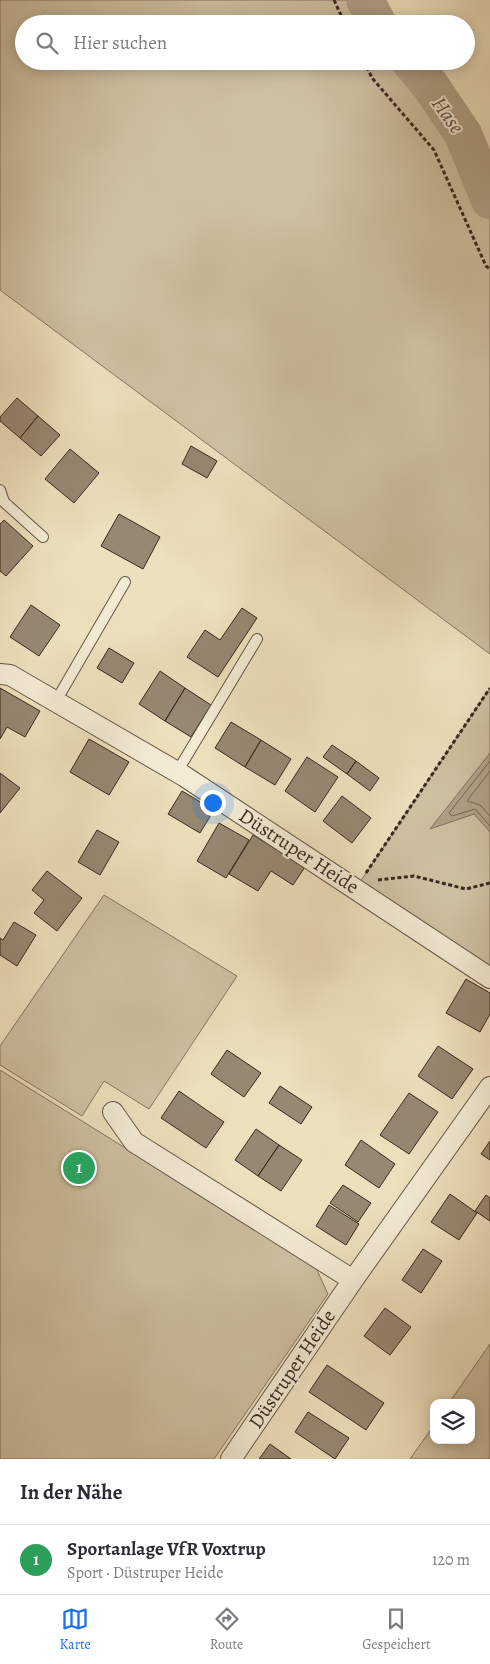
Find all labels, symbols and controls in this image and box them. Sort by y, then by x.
search box [15,15,475,70]
icon: search [33,29,61,57]
text: Hier suchen [73,30,167,56]
water label: Hase [425,91,471,139]
your location [200,790,226,816]
street label: Düstruper Heide [234,802,364,900]
pin: 1 [63,1149,95,1187]
street label: Düstruper Heide [242,1304,342,1434]
map controls [430,1399,475,1444]
button: layers [430,1399,475,1444]
text: In der Nähe [20,1478,122,1506]
text: Sportanlage VfR Voxtrup [67,1536,266,1562]
text: 1 [33,1549,39,1571]
text: 120 m [432,1549,470,1571]
text: Sport · Düstruper Heide [67,1562,223,1584]
tab: Karte [59,1605,91,1654]
tab: Route [210,1605,243,1654]
tab: Gespeichert [362,1605,431,1654]

